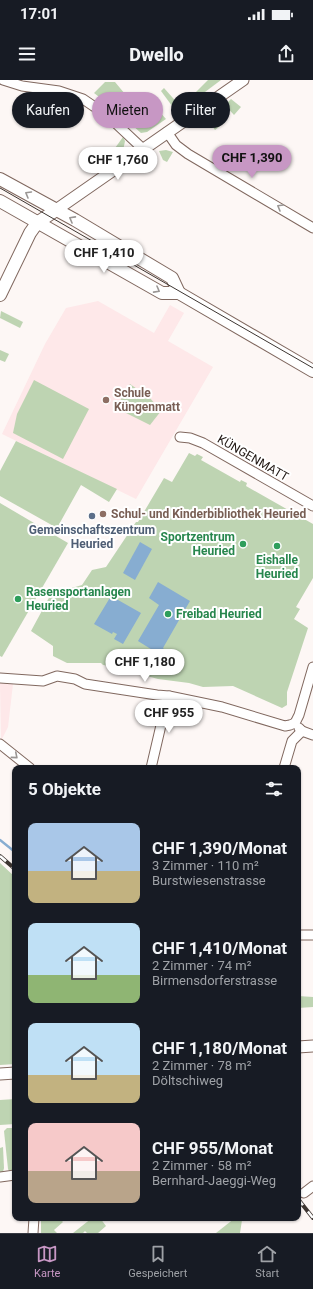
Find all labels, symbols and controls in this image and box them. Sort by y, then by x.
text: 17:01 [20,5,59,23]
icon: menu [16,43,38,65]
icon: share [275,43,297,65]
text: Dwello [129,44,184,65]
chip: Kaufen [12,92,84,128]
chip: Mieten [92,92,163,128]
chip: Filter [171,92,230,128]
pin: CHF 1,390 [206,145,298,179]
pin: CHF 1,760 [72,147,164,181]
text: CHF 1,390 [221,150,283,165]
text: CHF 1,760 [87,152,149,167]
one-way arrow [25,191,32,199]
one-way arrow [277,205,284,212]
one-way arrow [69,217,76,224]
pin: CHF 1,410 [58,240,150,274]
text: CHF 1,410 [73,245,135,260]
one-way arrow [152,285,160,293]
place label: Schule Küngenmatt [114,386,180,414]
marker: Schule Küngenmatt [101,395,111,405]
street label: KÜNGENMATT [215,431,291,484]
place label: Schul- und Kinderbibliothek Heuried [111,507,306,521]
marker: Schul- und Kinderbibliothek Heuried [98,509,108,519]
marker: Gemeinschaftszentrum Heuried [87,511,97,521]
place label: Gemeinschaftszentrum Heuried [29,523,155,551]
place label: Sportzentrum Heuried [161,530,235,558]
marker: Sportzentrum Heuried [238,539,248,549]
marker: Eishalle Heuried [272,541,282,551]
place label: Eishalle Heuried [256,553,299,581]
place label: Rasensportanlagen Heuried [26,585,131,613]
marker: Rasensportanlagen Heuried [13,594,23,604]
place label: Freibad Heuried [176,607,262,621]
marker: Freibad Heuried [163,609,173,619]
pin: CHF 1,180 [99,649,191,683]
text: CHF 1,180 [114,654,176,669]
pin: CHF 955 [132,700,206,734]
text: CHF 955 [144,705,194,720]
one-way arrow [10,751,17,758]
icon: filters [263,778,285,800]
text: 5 Objekte [28,779,101,799]
text: CHF 1,390/Monat [152,838,287,858]
icon: home [60,839,108,887]
text: 3 Zimmer · 110 m² [152,858,259,873]
text: Burstwiesenstrasse [152,873,266,888]
text: CHF 1,410/Monat [152,938,287,958]
icon: home [60,939,108,987]
text: 2 Zimmer · 74 m² [152,958,251,973]
text: Birmensdorferstrasse [152,973,277,988]
text: CHF 1,180/Monat [152,1038,287,1058]
icon: home [60,1039,108,1087]
text: 2 Zimmer · 78 m² [152,1058,251,1073]
text: Döltschiweg [152,1073,223,1088]
text: CHF 955/Monat [152,1138,273,1158]
icon: home [60,1139,108,1187]
text: 2 Zimmer · 58 m² [152,1158,251,1173]
text: Bernhard-Jaeggi-Weg [152,1173,276,1188]
tab: Karte [34,1243,60,1280]
tab: Gespeichert [128,1243,187,1280]
tab: Start [255,1243,279,1280]

